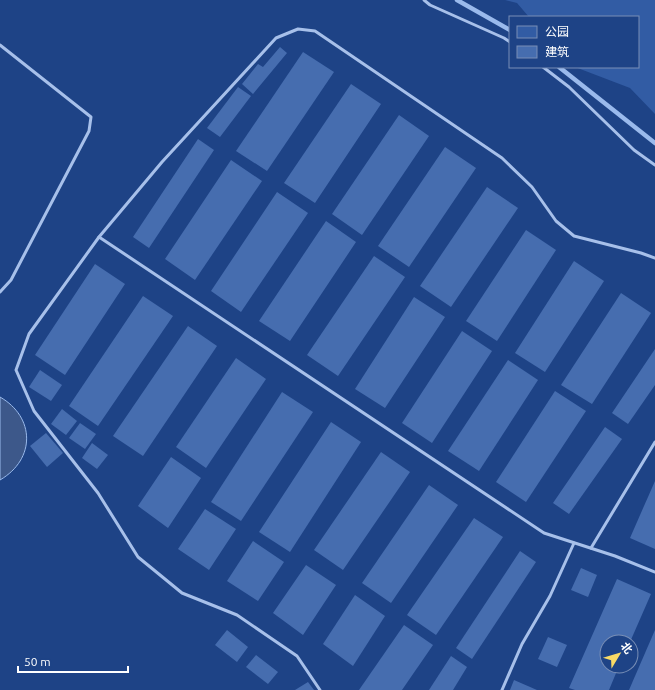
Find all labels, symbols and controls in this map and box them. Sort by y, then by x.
legend [509,16,639,68]
text: 公园 [545,25,569,38]
text: 建筑 [545,45,569,58]
north arrow [599,634,639,674]
text: 北 [619,640,635,656]
scale bar [18,648,128,674]
text: 50 m [24,655,51,668]

